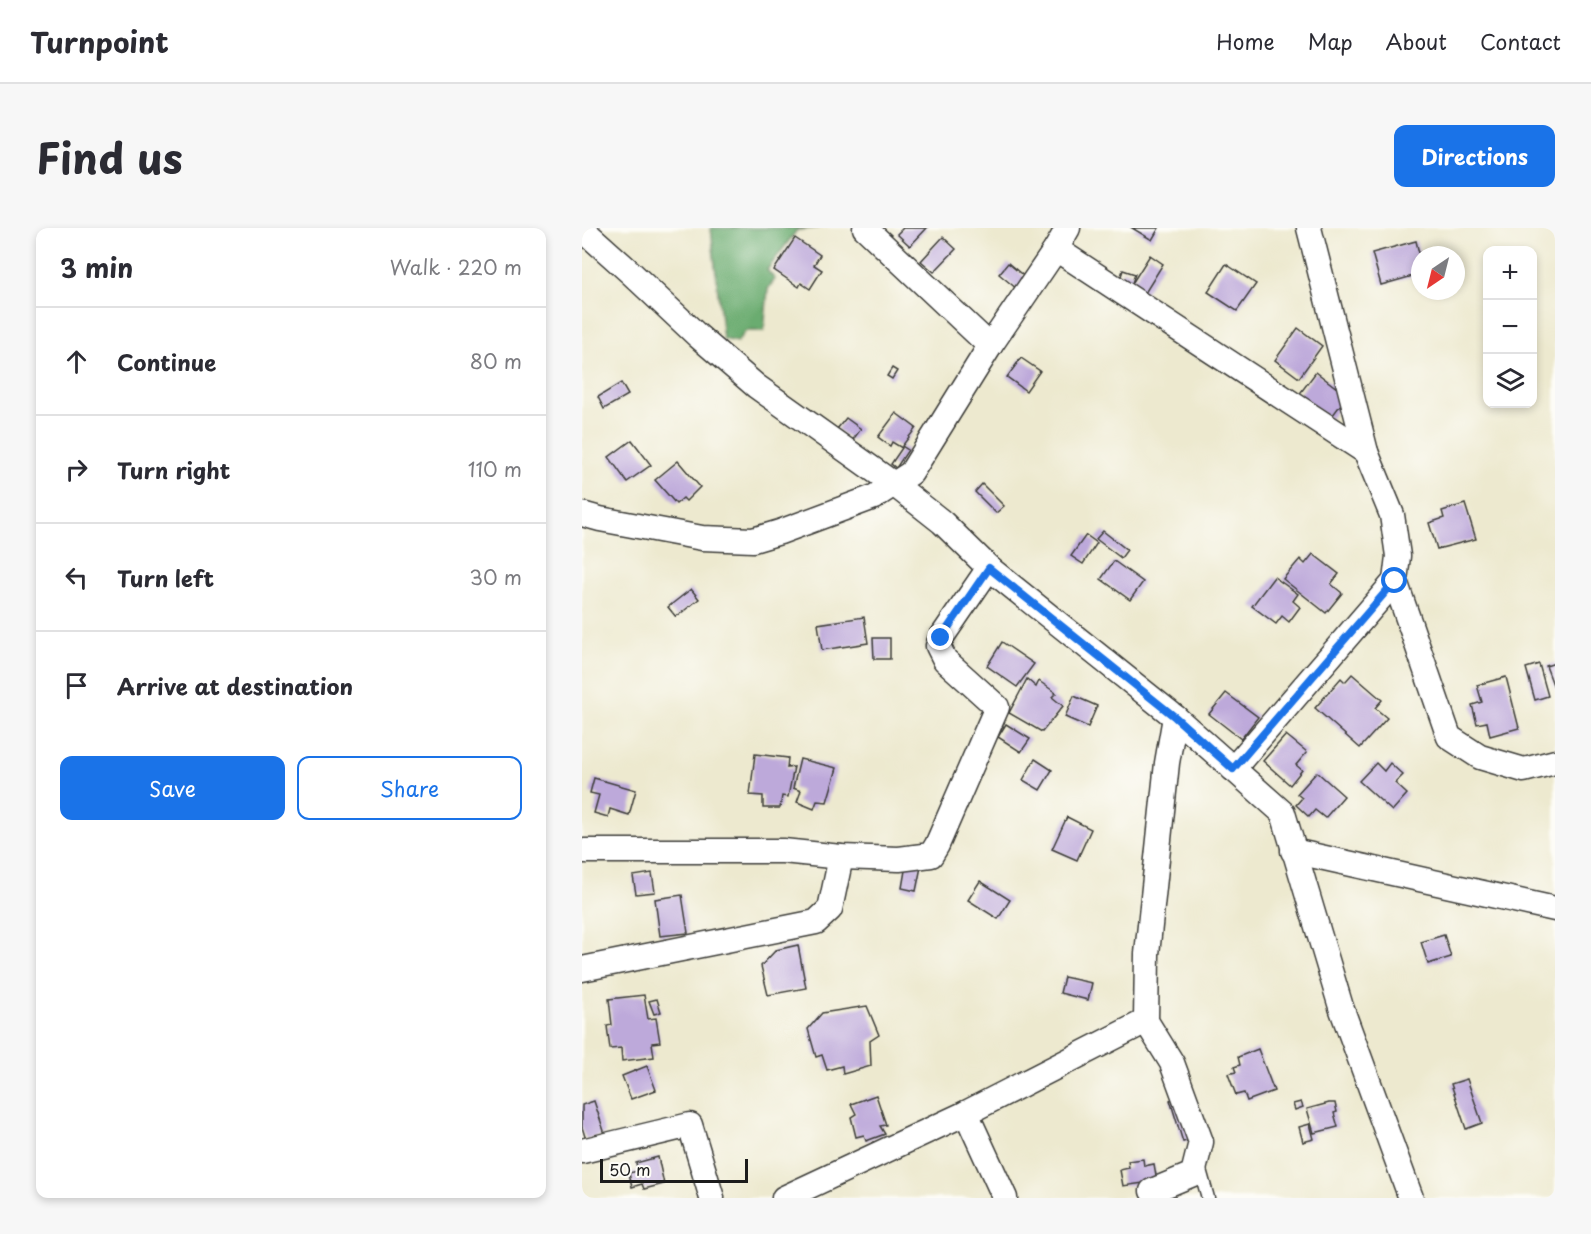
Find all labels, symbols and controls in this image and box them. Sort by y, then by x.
text: Turnpoint [30,20,169,63]
text: Home [1216,25,1275,57]
text: Map [1308,25,1353,57]
text: About [1386,25,1447,57]
text: Contact [1480,25,1561,57]
text: Find us [36,125,183,188]
button: Directions [1394,125,1555,187]
north arrow [1411,246,1465,300]
map controls [1483,246,1537,408]
button: + [1483,246,1537,300]
text: 3 min [60,248,133,287]
text: Walk · 220 m [390,252,522,282]
button: − [1483,300,1537,354]
icon: ahead [60,345,93,378]
text: Continue [117,345,216,378]
text: 80 m [470,346,522,376]
button: layers [1483,354,1537,408]
icon: right [60,453,93,486]
text: Turn right [117,453,230,486]
text: 110 m [468,454,522,484]
icon: left [60,561,93,594]
text: Turn left [117,561,214,594]
text: 30 m [469,562,522,592]
route start [1381,567,1407,593]
route end [927,624,953,650]
icon: arrive [60,669,93,702]
text: Arrive at destination [117,669,353,702]
button: Save [60,756,285,820]
button: Share [297,756,522,820]
scale bar [600,1156,748,1184]
text: 50 m [609,1157,650,1181]

